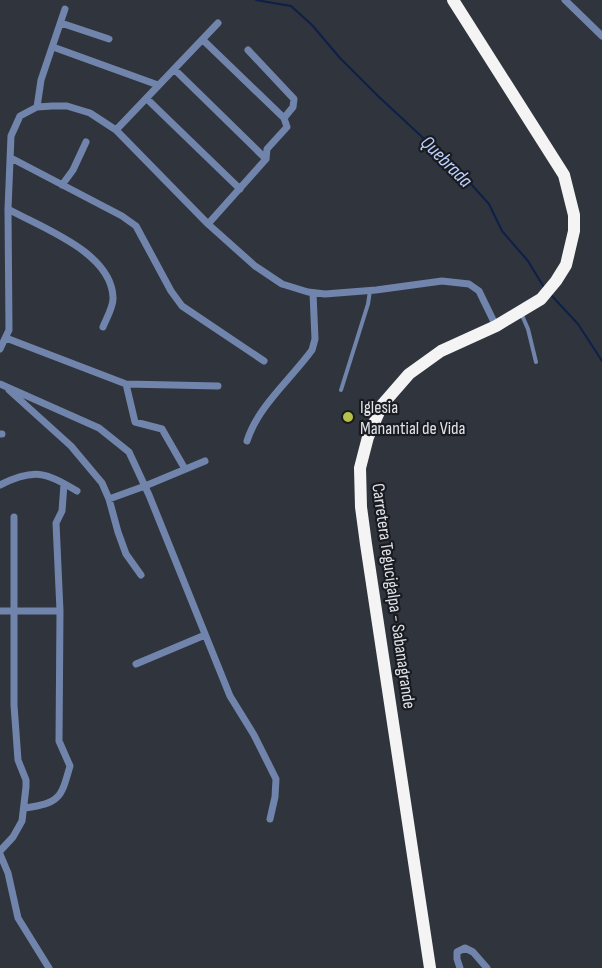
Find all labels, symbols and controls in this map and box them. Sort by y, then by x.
water label: Quebrada [415,131,477,193]
place label: Iglesia Manantial de Vida [360,397,466,439]
marker: Iglesia Manantial de Vida [341,410,355,424]
street label: Carretera Tegucigalpa - Sabanagrande [367,482,420,710]

